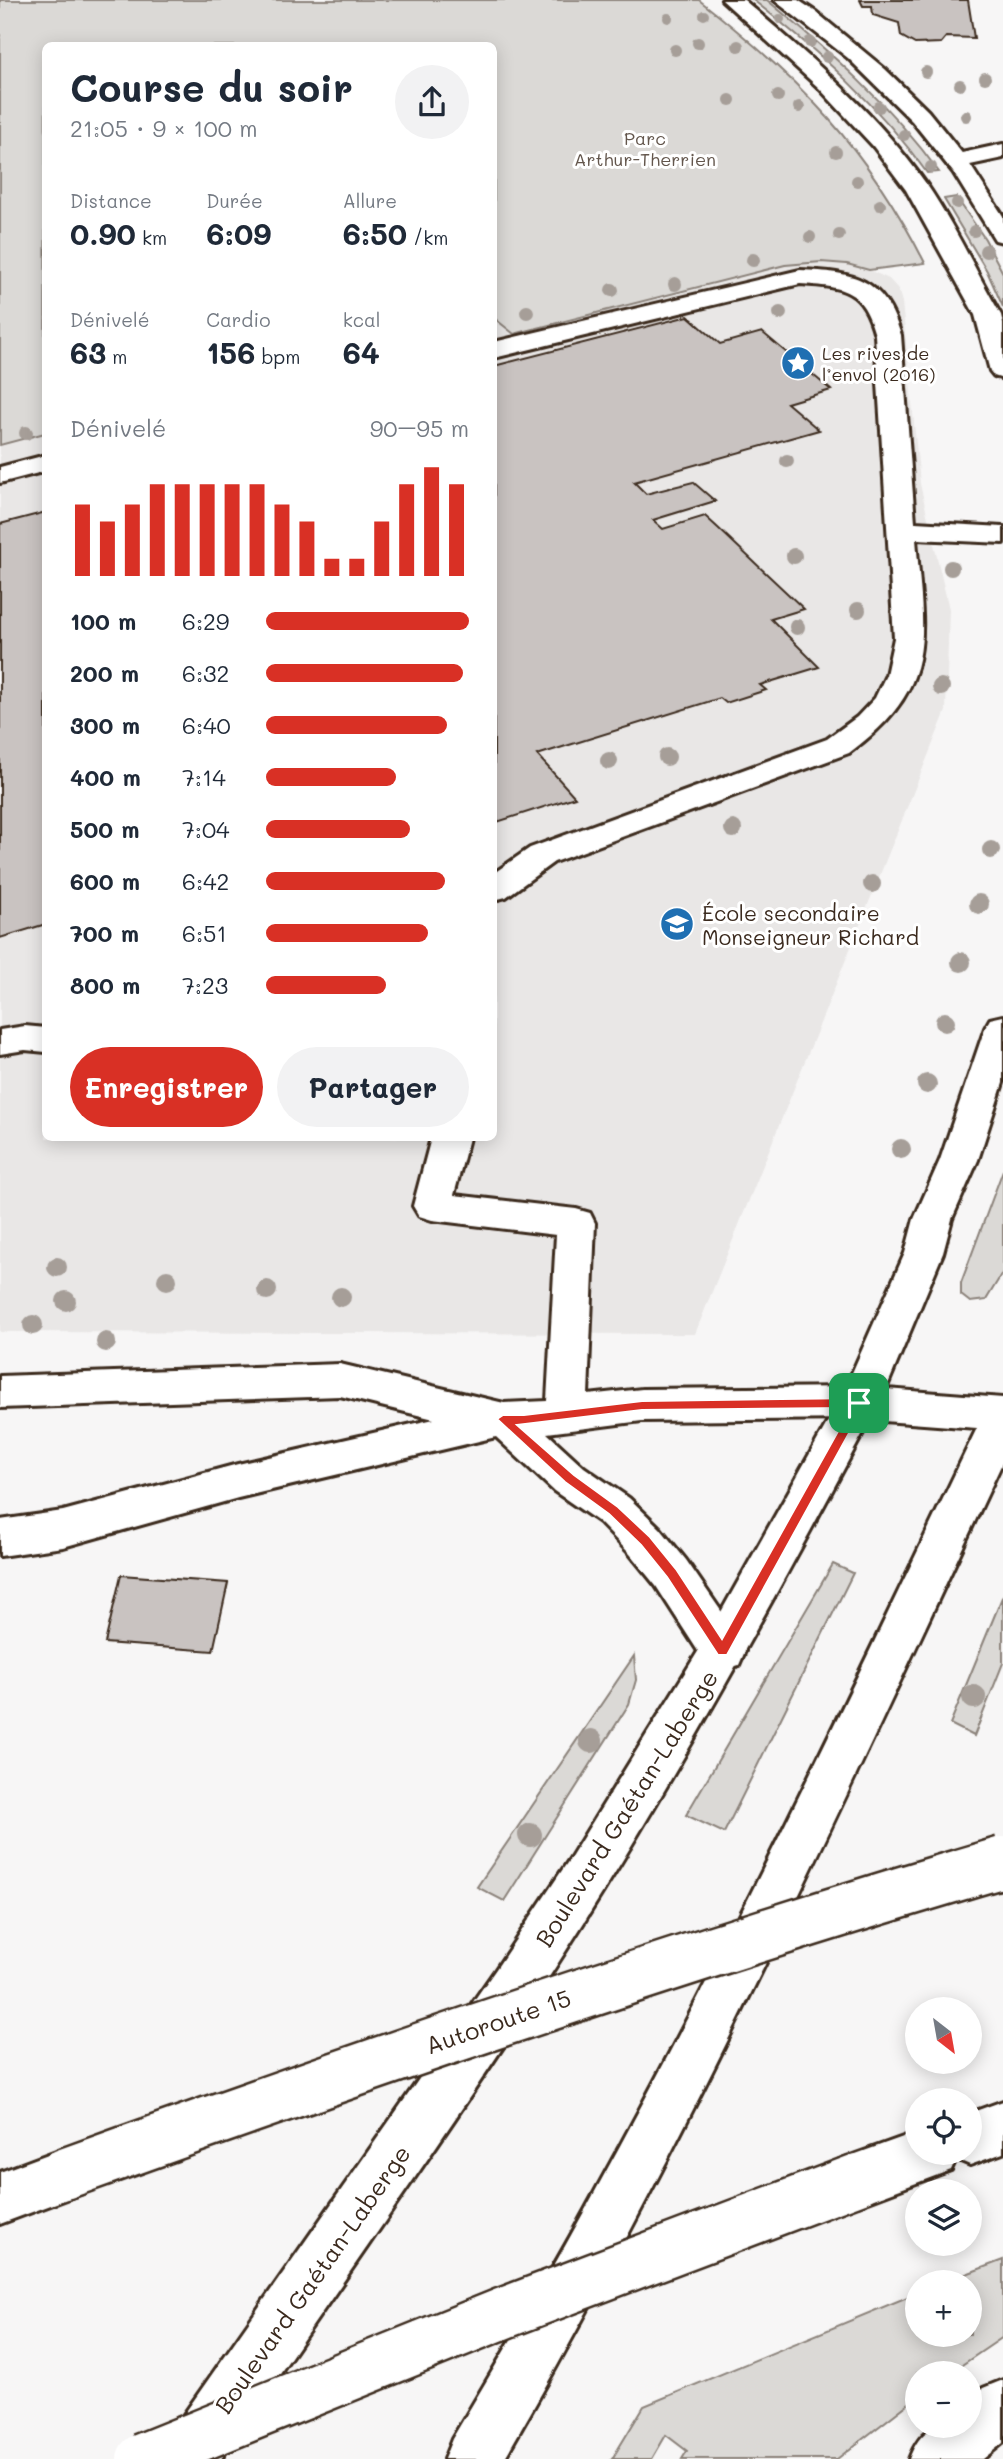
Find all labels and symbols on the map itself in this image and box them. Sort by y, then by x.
park label: Parc Arthur-Therrien [574,126,716,171]
place label: Les rives de l’envol (2016) [822,341,935,386]
place icon: Les rives de l’envol (2016) [779,344,817,382]
place label: École secondaire Monseigneur Richard [702,899,919,950]
school or university icon: École secondaire Monseigneur Richard [658,905,696,943]
pin [829,1373,889,1433]
street label: Boulevard Gaétan-Laberge [528,1664,724,1952]
street label: Autoroute 15 [421,1982,575,2060]
north arrow [905,1997,982,2074]
street label: Boulevard Gaétan-Laberge [207,2139,417,2419]

